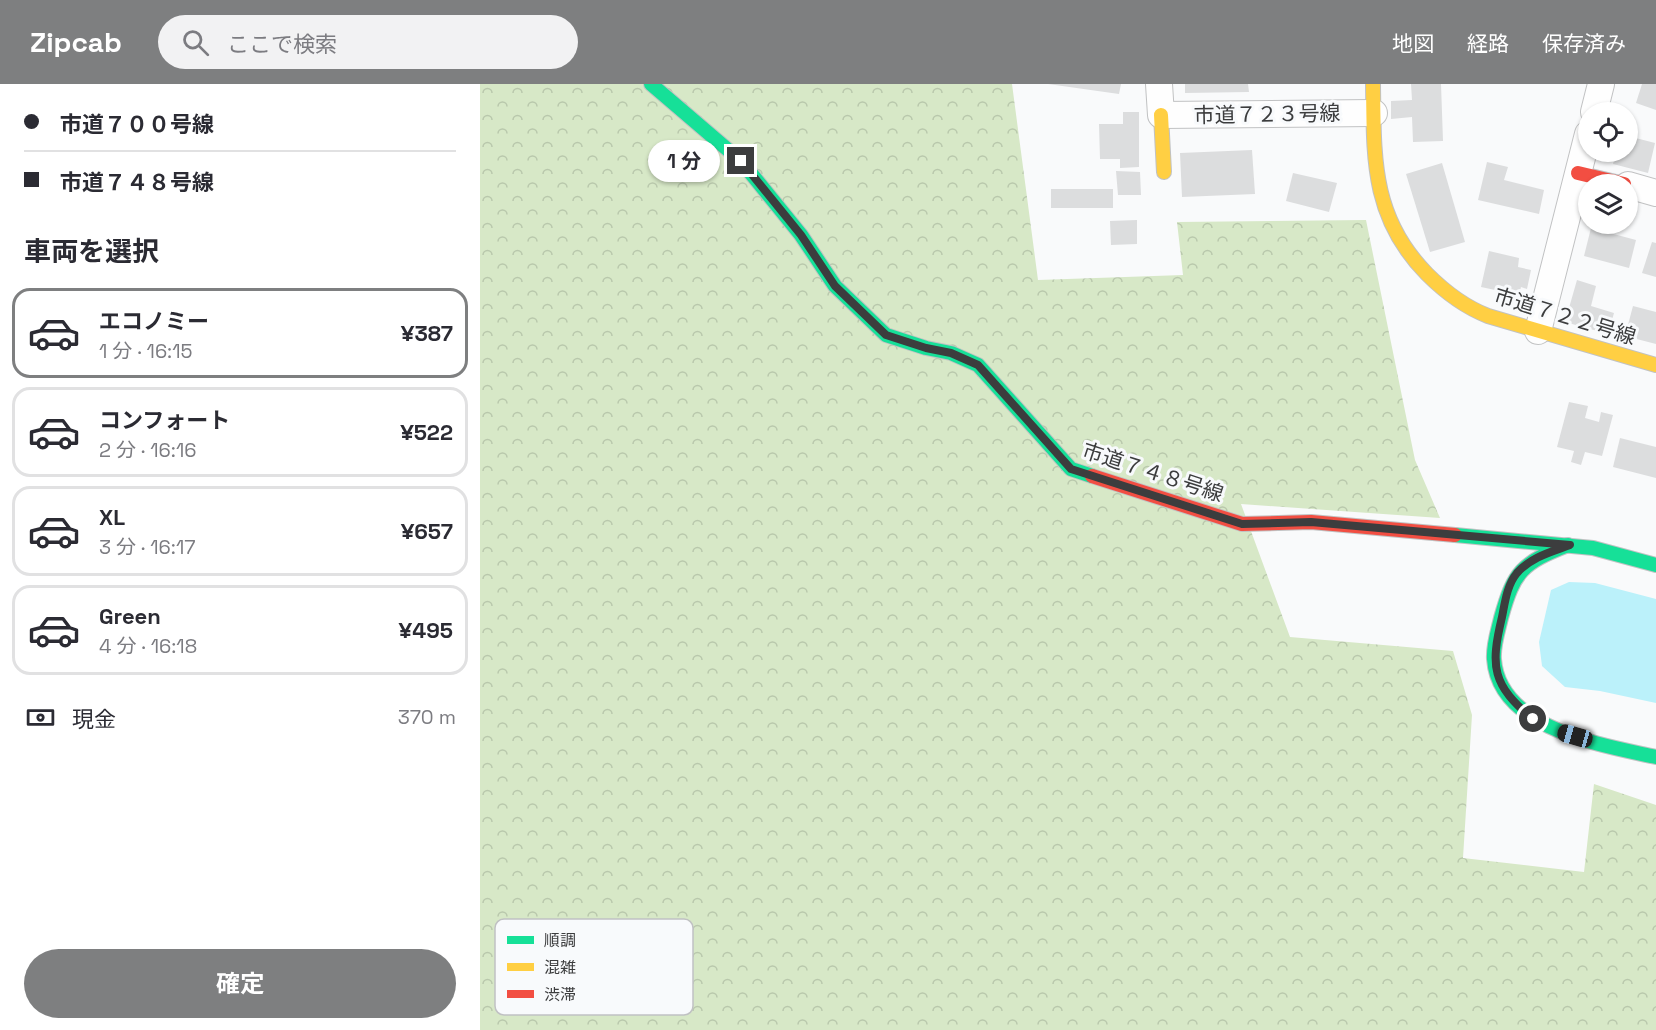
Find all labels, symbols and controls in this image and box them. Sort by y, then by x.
search box [158,15,578,69]
text: Zipcab [30,24,122,60]
icon: search [179,26,212,59]
text: ここで検索 [227,30,337,58]
text: 地図 [1392,30,1434,57]
text: 経路 [1467,30,1509,57]
text: 保存済み [1542,30,1626,57]
street label: 市道７２３号線 [1193,99,1341,129]
map controls [1578,102,1638,234]
button: locate [1578,102,1638,162]
text: 市道７００号線 [60,110,214,138]
callout: 1 分 [648,140,720,182]
route end [727,147,754,174]
text: 1 分 [667,148,701,174]
text: 市道７４８号線 [60,168,214,196]
button: layers [1578,174,1638,234]
text: 車両を選択 [24,234,159,269]
street label: 市道７２２号線 [1491,282,1639,350]
icon: car [27,306,81,360]
text: エコノミー [99,307,209,335]
text: ¥387 [401,319,453,347]
text: 1 分 · 16:15 [99,338,193,364]
icon: car [27,405,81,459]
text: コンフォート [99,406,230,434]
text: ¥522 [400,418,453,446]
street label: 市道７４８号線 [1079,436,1227,508]
text: 2 分 · 16:16 [99,437,196,463]
text: XL [99,503,125,531]
icon: car [27,504,81,558]
text: ¥657 [401,517,453,545]
text: 3 分 · 16:17 [99,534,196,560]
text: Green [99,602,161,630]
icon: car [27,603,81,657]
text: ¥495 [399,616,453,644]
text: 4 分 · 16:18 [99,633,197,659]
icon: cash [24,701,57,734]
text: 370 m [398,704,456,730]
text: 現金 [72,705,116,733]
route start [1519,705,1546,732]
car [1555,722,1595,750]
legend [495,919,693,1015]
text: 順調 [544,930,576,951]
button: 確定 [24,949,456,1018]
text: 混雑 [544,957,576,978]
text: 渋滞 [544,984,576,1005]

